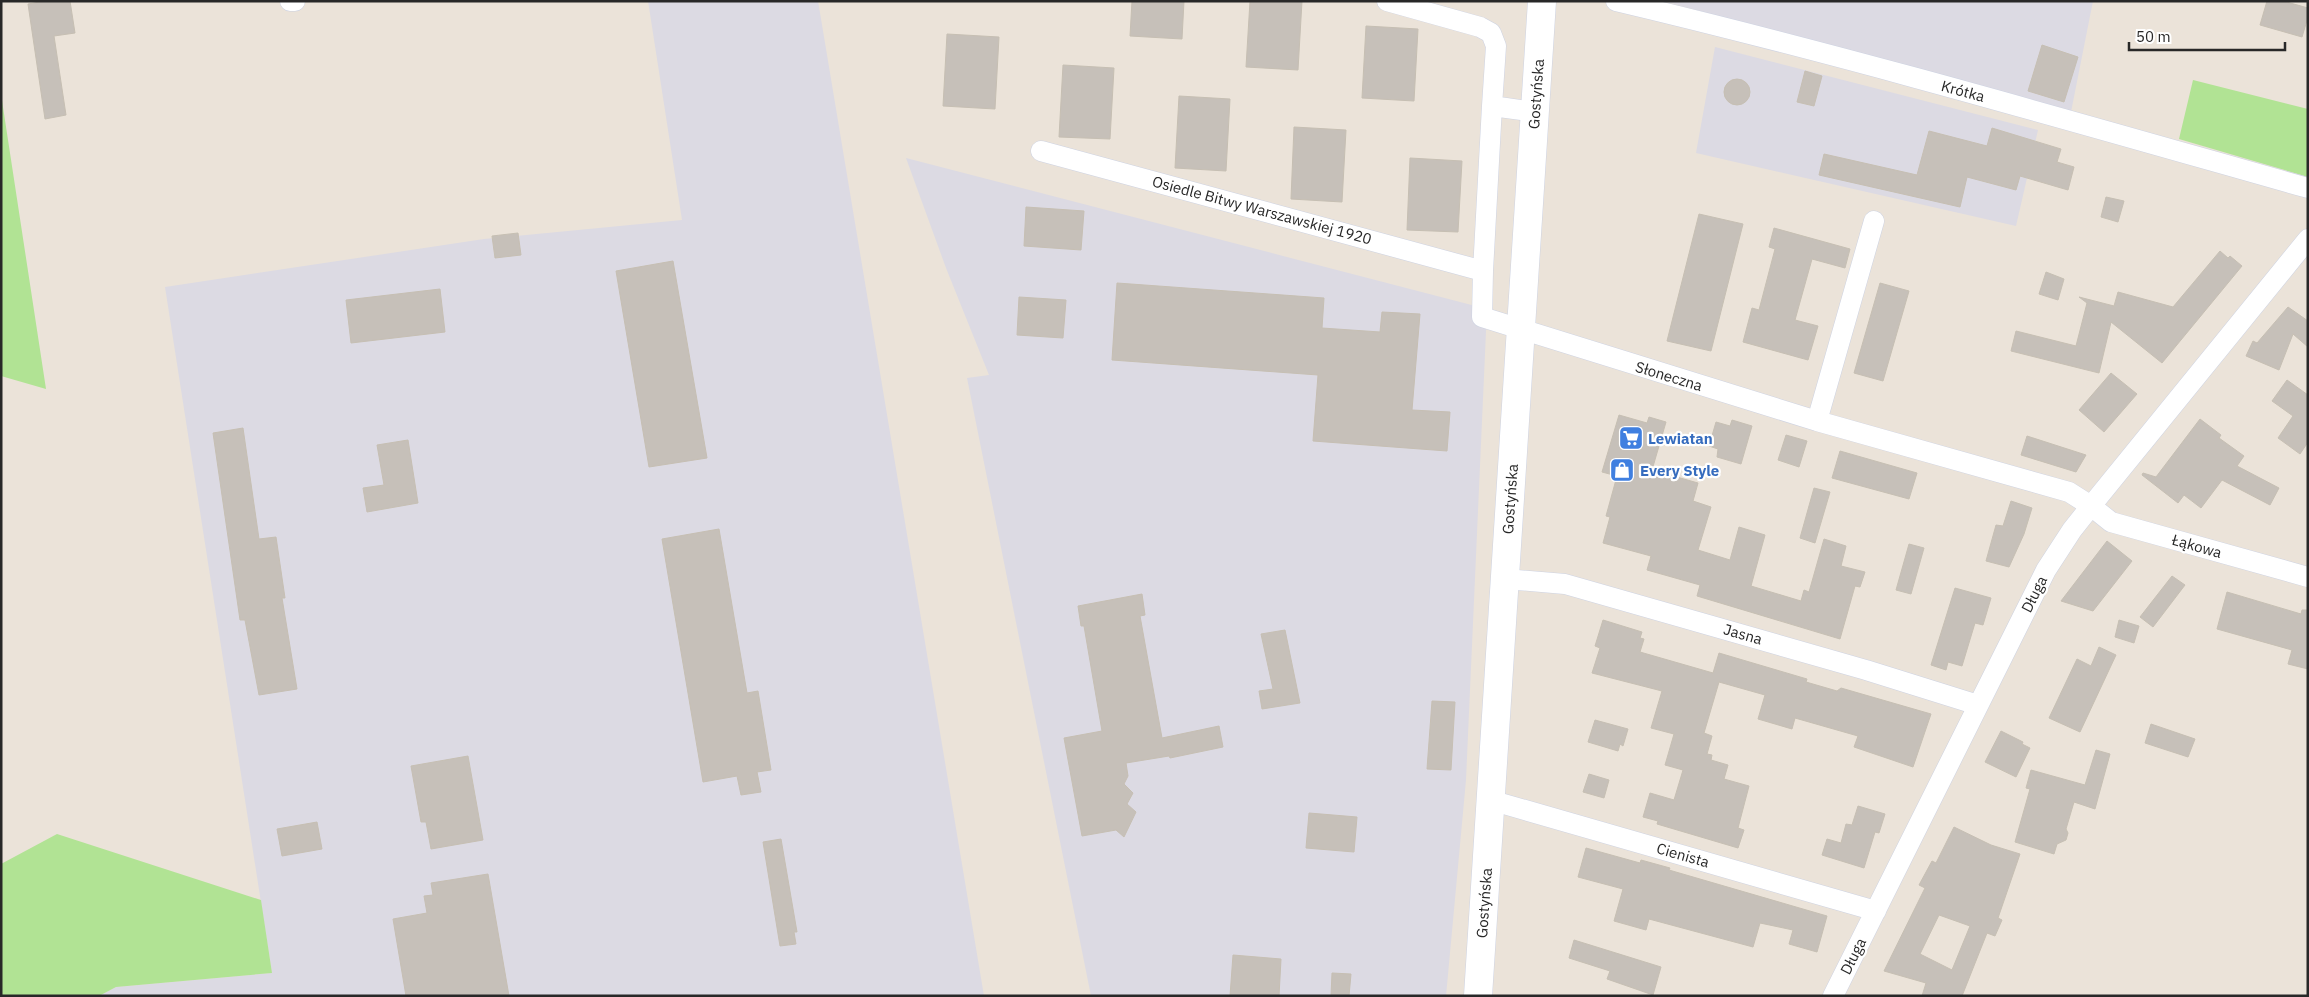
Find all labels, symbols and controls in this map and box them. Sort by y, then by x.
scale bar [2129,20,2285,52]
text: 50 m [2136,27,2171,46]
street label: Gostyńska [1524,58,1548,130]
street label: Krótka [1939,76,1987,106]
street label: Osiedle Bitwy Warszawskiej 1920 [1150,171,1374,249]
street label: Słoneczna [1633,357,1705,395]
supermarket icon: Lewiatan [1618,425,1644,451]
place label: Lewiatan [1648,429,1713,448]
shop icon: Every Style [1609,457,1635,483]
place label: Every Style [1640,461,1719,480]
street label: Gostyńska [1498,463,1522,535]
street label: Łąkowa [2169,530,2224,562]
street label: Długa [2017,572,2051,616]
street label: Jasna [1721,619,1765,649]
street label: Cienista [1654,838,1712,872]
street label: Gostyńska [1472,867,1496,939]
street label: Długa [1836,934,1870,978]

